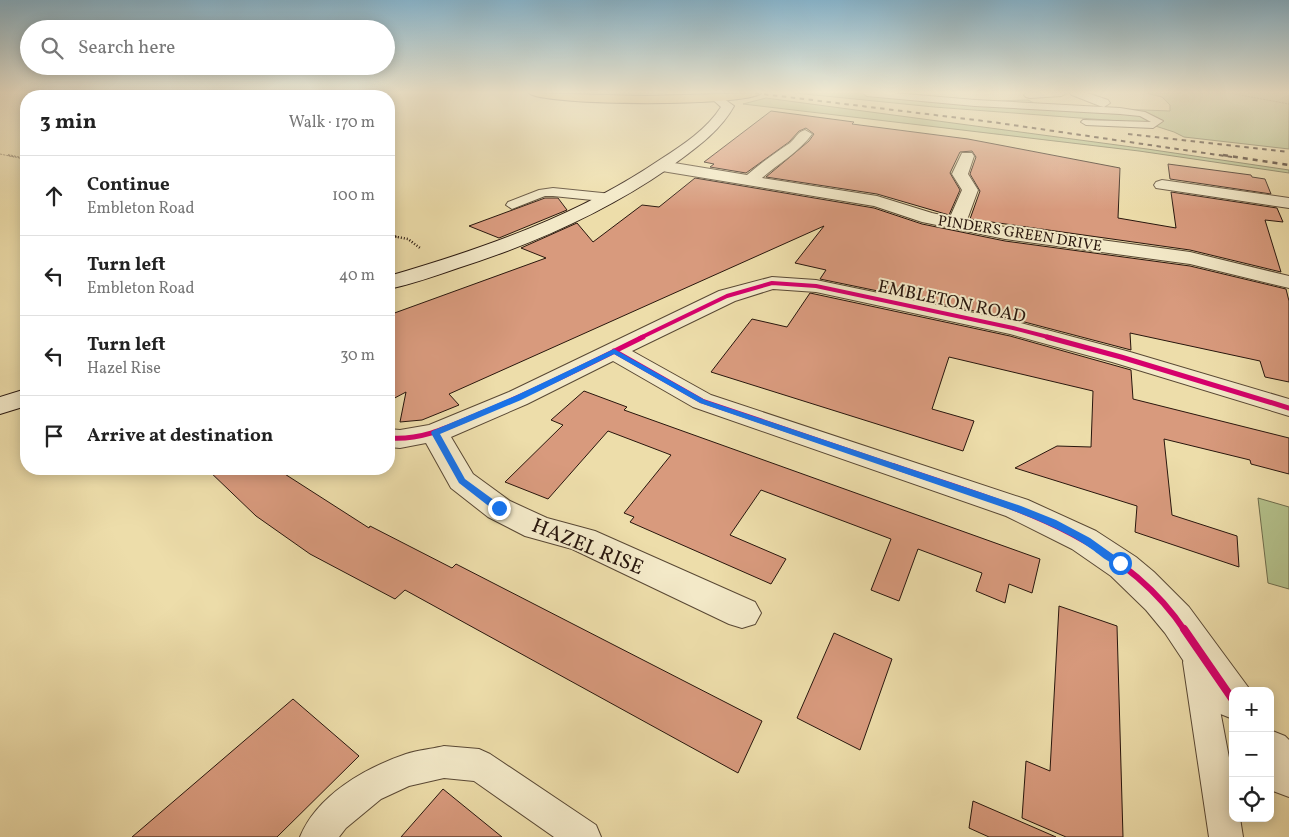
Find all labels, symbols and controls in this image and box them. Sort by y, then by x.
search box [20,20,395,75]
icon: search [38,34,66,62]
text: Search here [78,35,175,61]
text: 3 min [40,108,96,137]
text: Walk · 170 m [289,112,375,134]
text: Continue [87,172,170,198]
icon: ahead [40,182,68,210]
text: 100 m [332,185,375,207]
text: Embleton Road [87,198,195,220]
street label: PINDERS GREEN DRIVE [936,211,1103,258]
text: Turn left [87,252,166,278]
icon: left [40,262,68,290]
text: 40 m [339,265,375,287]
street label: EMBLETON ROAD [875,275,1028,330]
text: Embleton Road [87,278,195,300]
text: Turn left [87,332,166,358]
icon: left [40,342,68,370]
text: 30 m [340,345,375,367]
text: Hazel Rise [87,358,161,380]
icon: arrive [40,422,68,450]
text: Arrive at destination [87,423,273,449]
route end [488,497,511,520]
street label: HAZEL RISE [527,512,648,583]
route start [1109,552,1132,575]
map controls [1229,687,1274,822]
button: + [1229,687,1274,732]
button: − [1229,732,1274,777]
button: locate [1229,777,1274,822]

